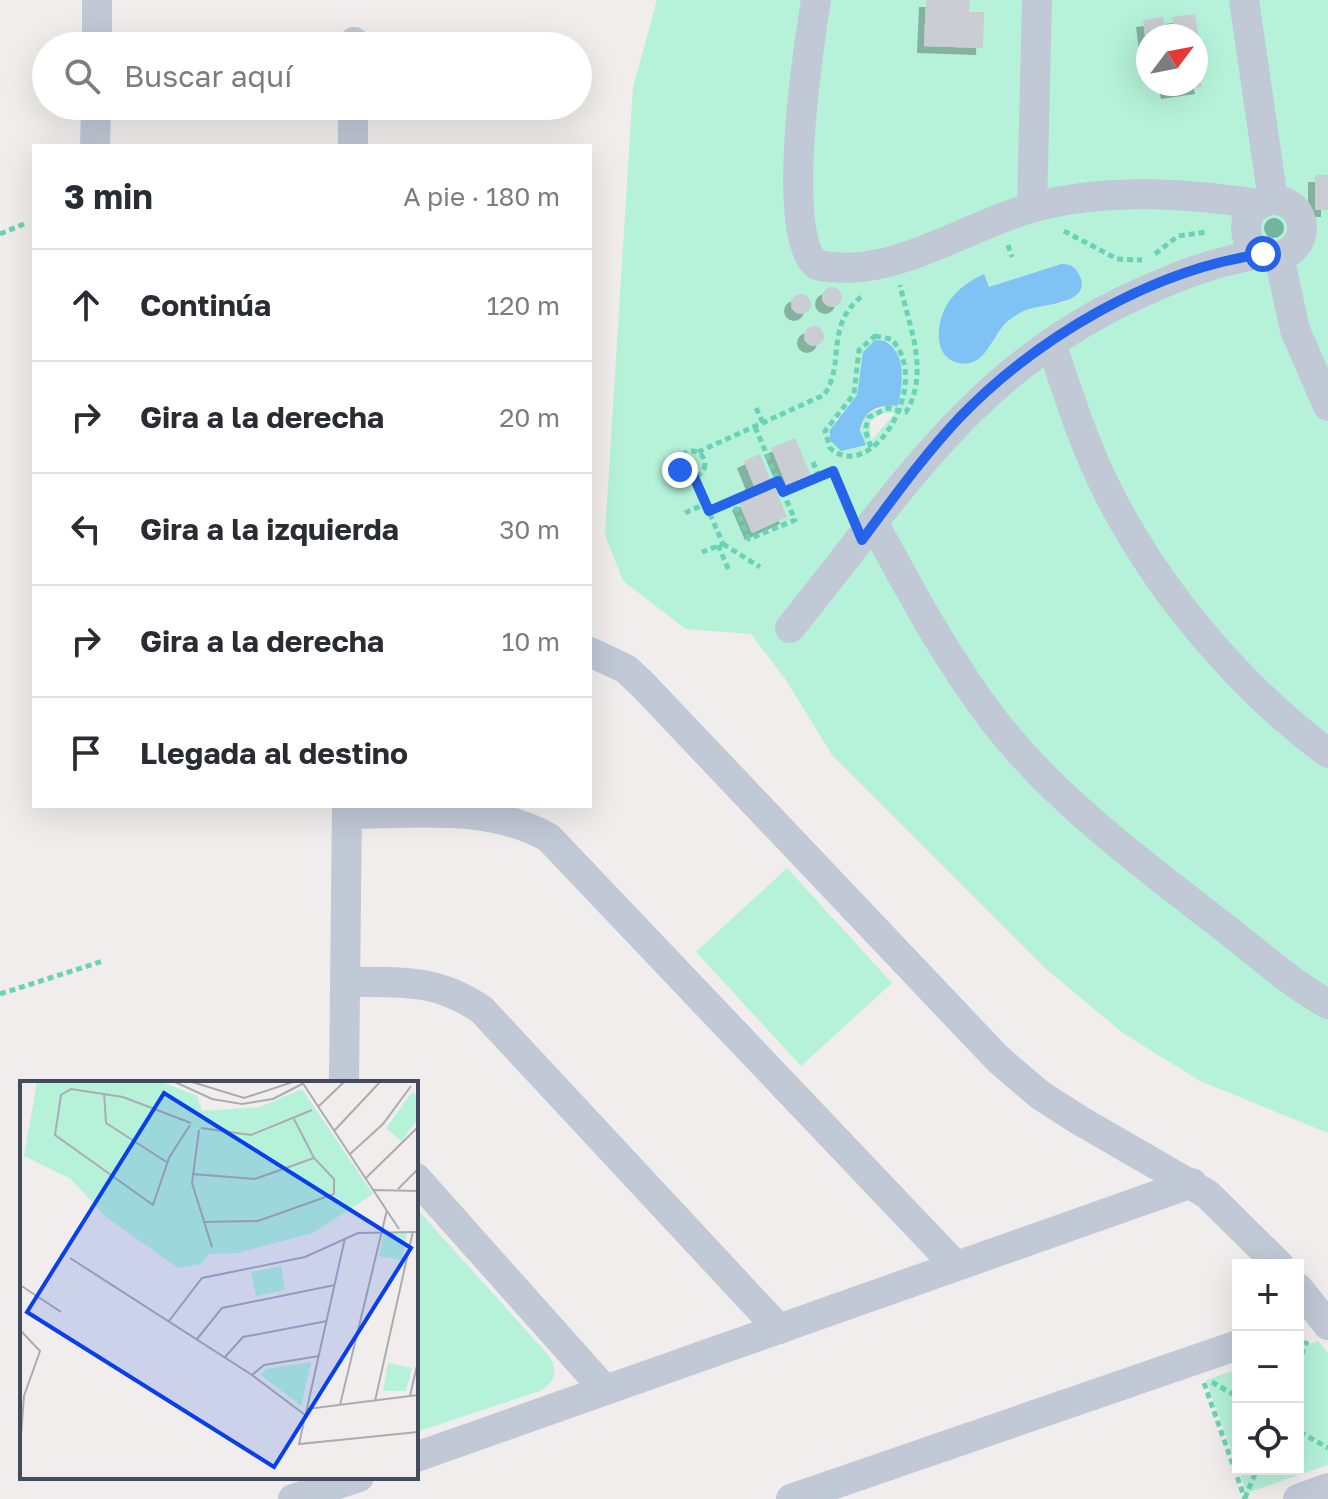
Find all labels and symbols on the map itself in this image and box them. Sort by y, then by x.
north arrow [1136,24,1208,96]
route start [1245,236,1281,272]
route end [662,452,698,488]
inset map [20,1081,418,1479]

